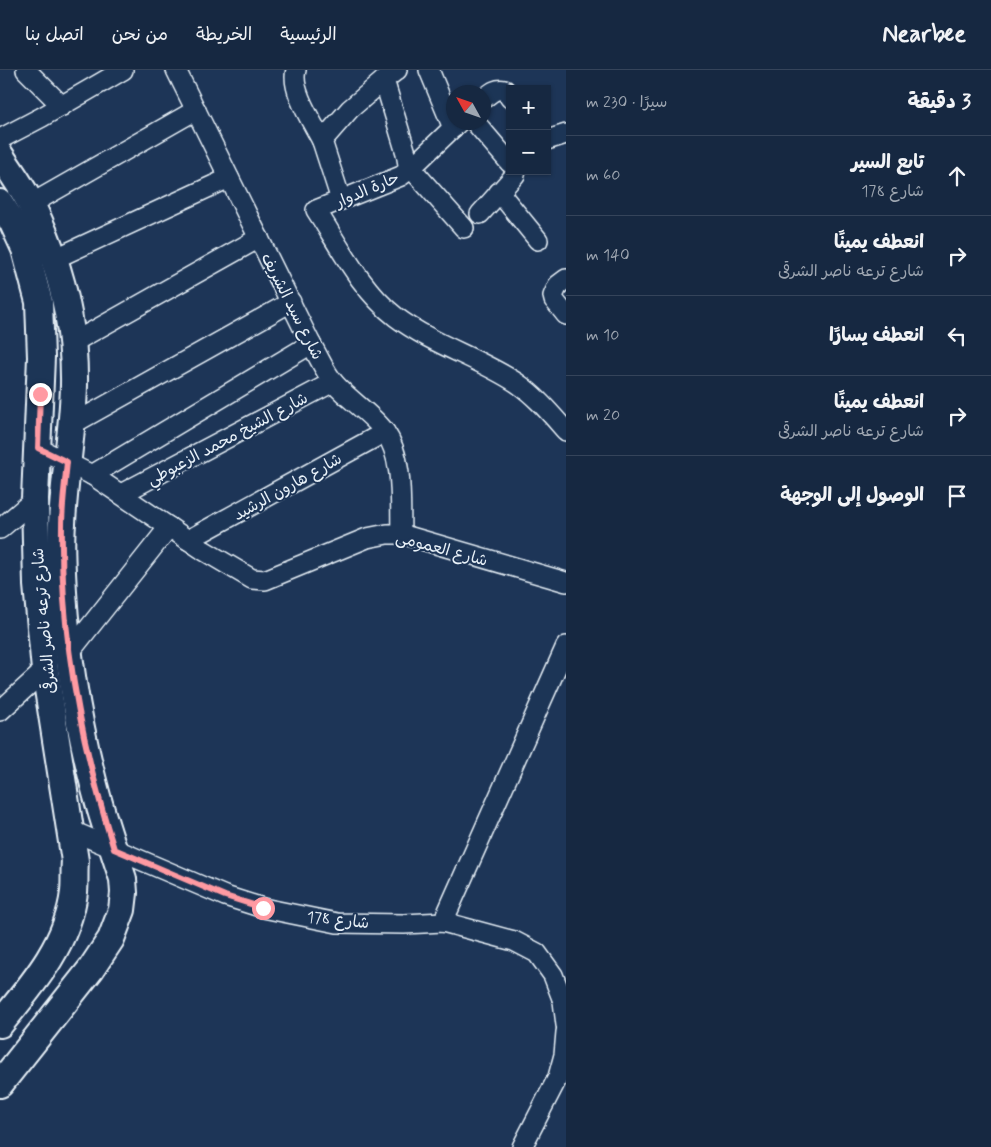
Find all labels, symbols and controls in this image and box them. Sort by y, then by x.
text: Nearbee [882,19,966,50]
text: اتصل بنا [25,23,84,47]
text: من نحن [112,23,168,47]
text: الخريطة [196,23,252,47]
text: الرئيسية [280,23,337,47]
north arrow [446,85,491,130]
map controls [506,85,551,175]
button: + [506,85,551,130]
text: 3 دقيقة [907,88,971,116]
text: سيرًا · 230 m [586,92,667,113]
button: − [506,130,551,175]
text: تابع السير [851,150,924,175]
icon: ahead [943,162,971,190]
text: 60 m [586,165,620,186]
street label: حارة الدوار [331,168,403,214]
text: شارع 178 [861,181,924,202]
text: انعطف يمينًا [834,230,924,255]
icon: right [943,242,971,270]
text: 140 m [586,245,630,266]
street label: شارع سيد الشريف [256,250,328,364]
text: شارع ترعه ناصر الشرقى [778,261,924,282]
icon: left [943,322,971,350]
text: انعطف يسارًا [829,323,924,348]
text: 10 m [586,325,619,346]
route end [29,383,52,406]
street label: شارع الشيخ محمد الزعبوطي [144,388,313,493]
text: انعطف يمينًا [834,390,924,415]
icon: right [943,402,971,430]
text: 20 m [586,405,620,426]
text: شارع ترعه ناصر الشرقى [778,421,924,442]
street label: شارع هارون الرشيد [230,449,346,526]
icon: arrive [943,482,971,510]
text: الوصول إلى الوجهة [780,483,924,508]
street label: شارع العمومى [393,527,490,572]
street label: شارع ترعه ناصر الشرقى [27,547,61,695]
route start [252,897,275,920]
street label: شارع 178 [306,907,370,934]

